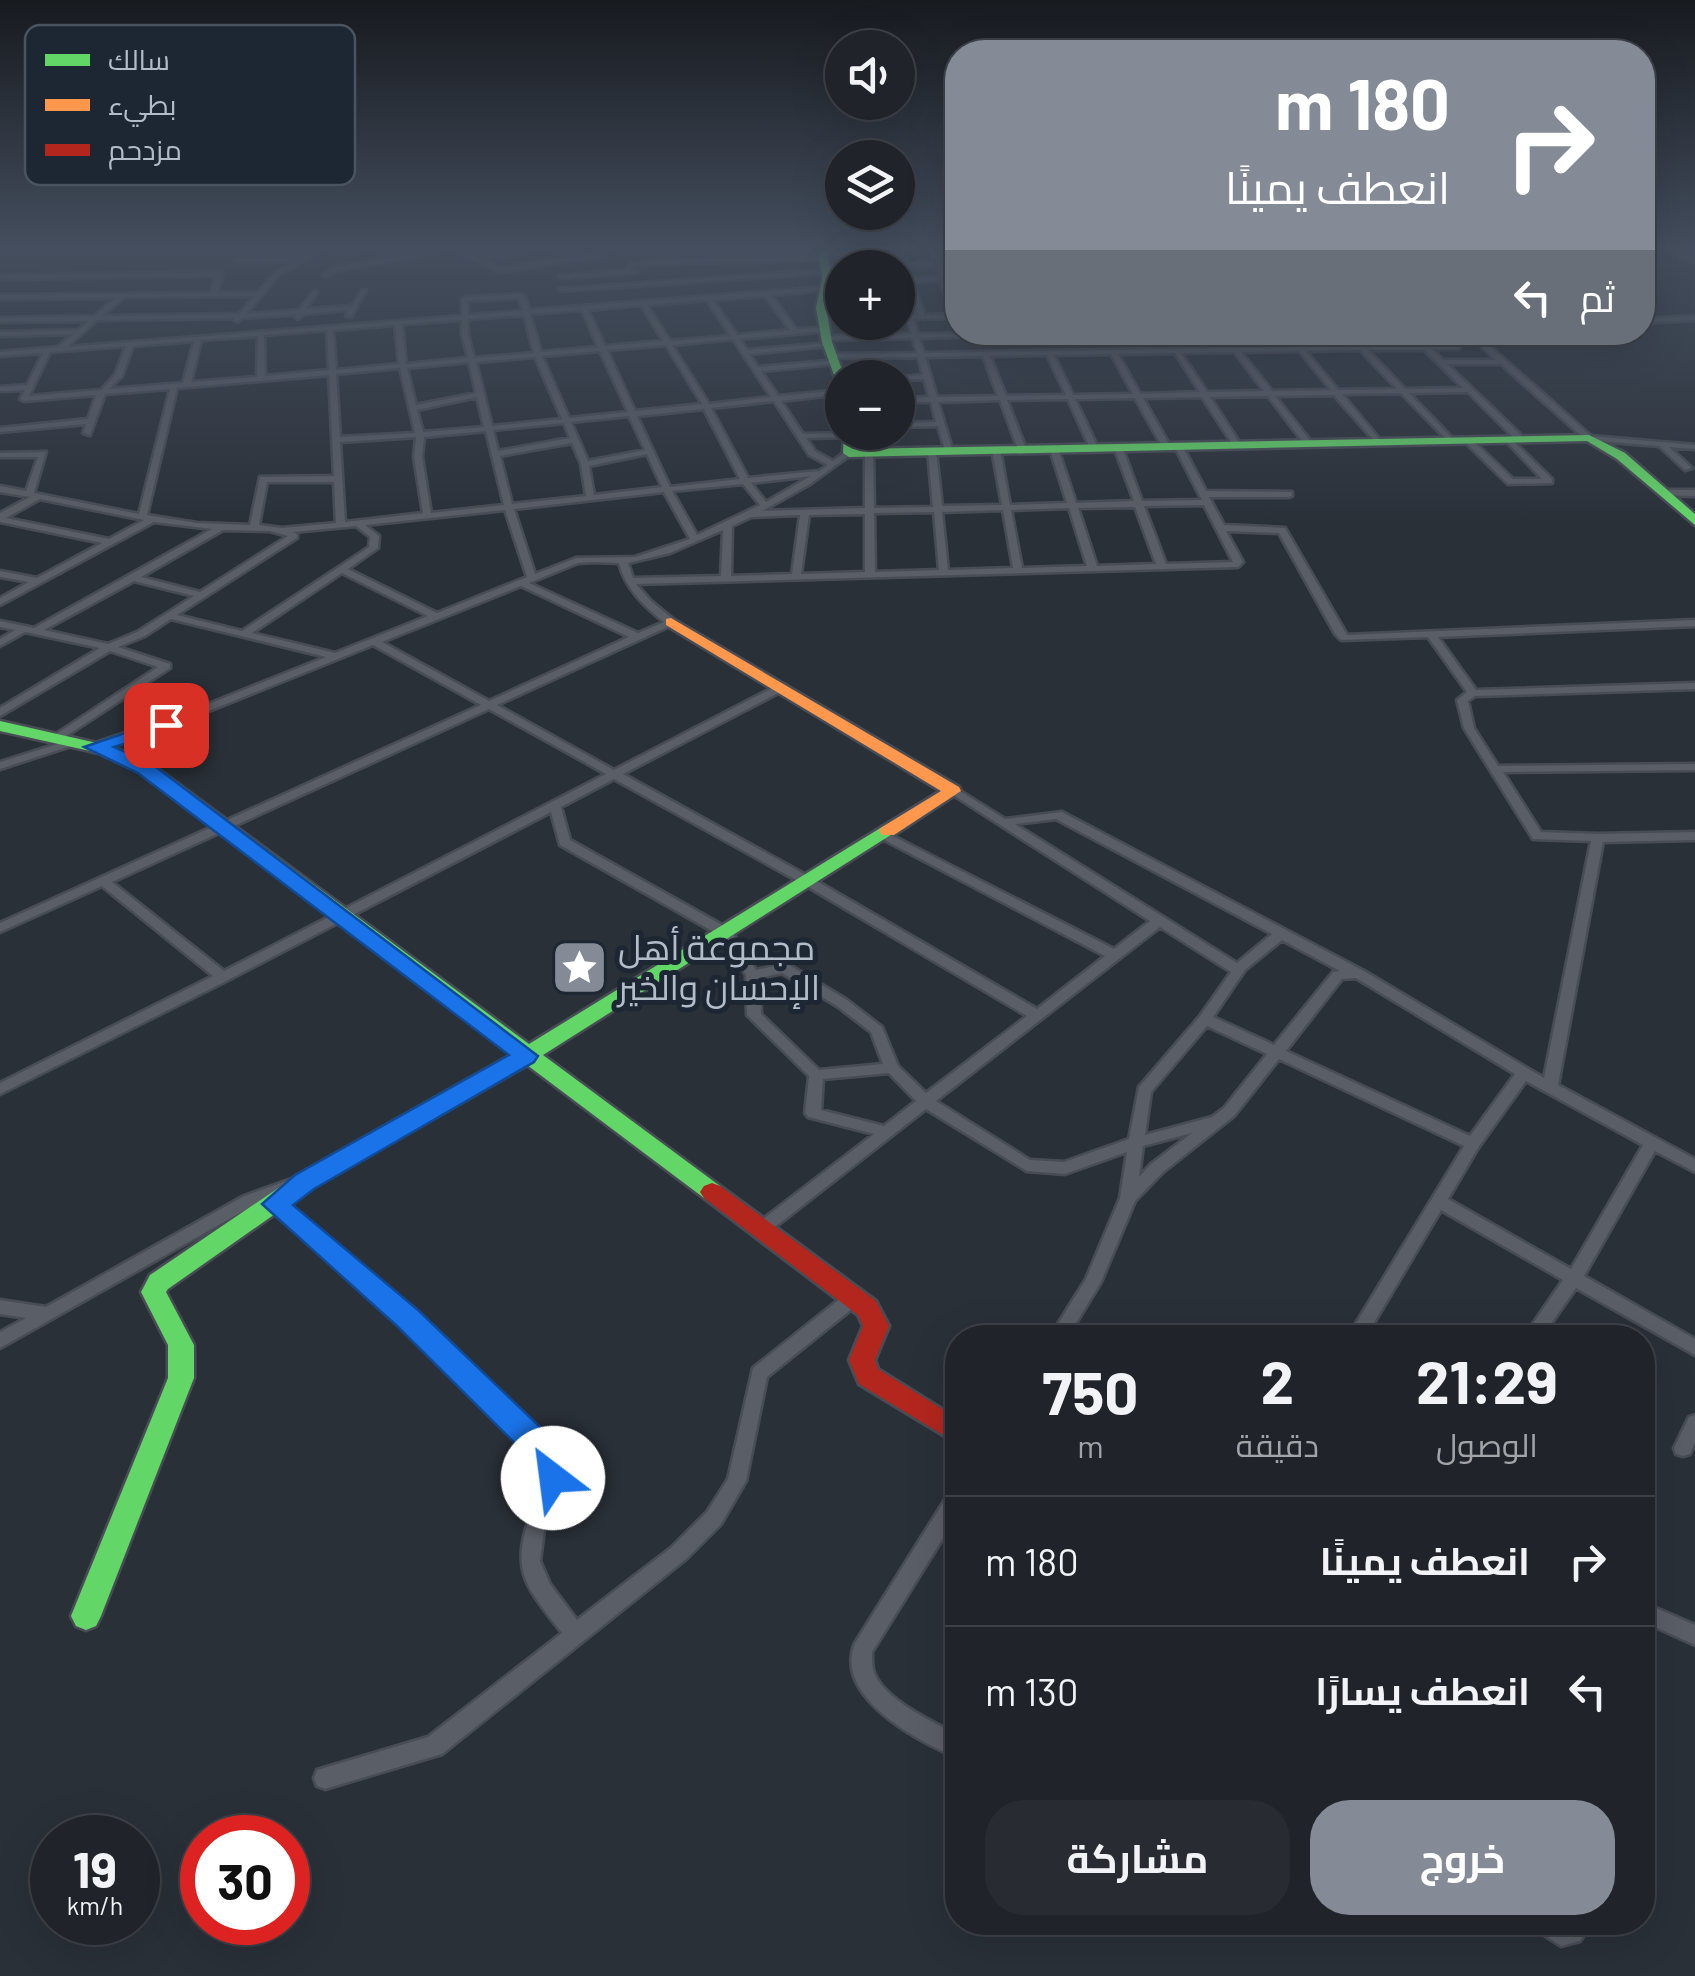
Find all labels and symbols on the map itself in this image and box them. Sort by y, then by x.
legend [25,25,355,185]
text: سالك [108,42,170,76]
text: بطيء [108,87,176,127]
text: مزدحم [108,132,182,170]
pin [124,683,209,768]
place label: مجموعة أهل الإحسان والخير [616,925,820,1009]
place icon: مجموعة أهل الإحسان والخير [549,938,609,998]
position arrow [501,1426,605,1530]
speed limit sign: 30 [180,1815,310,1945]

